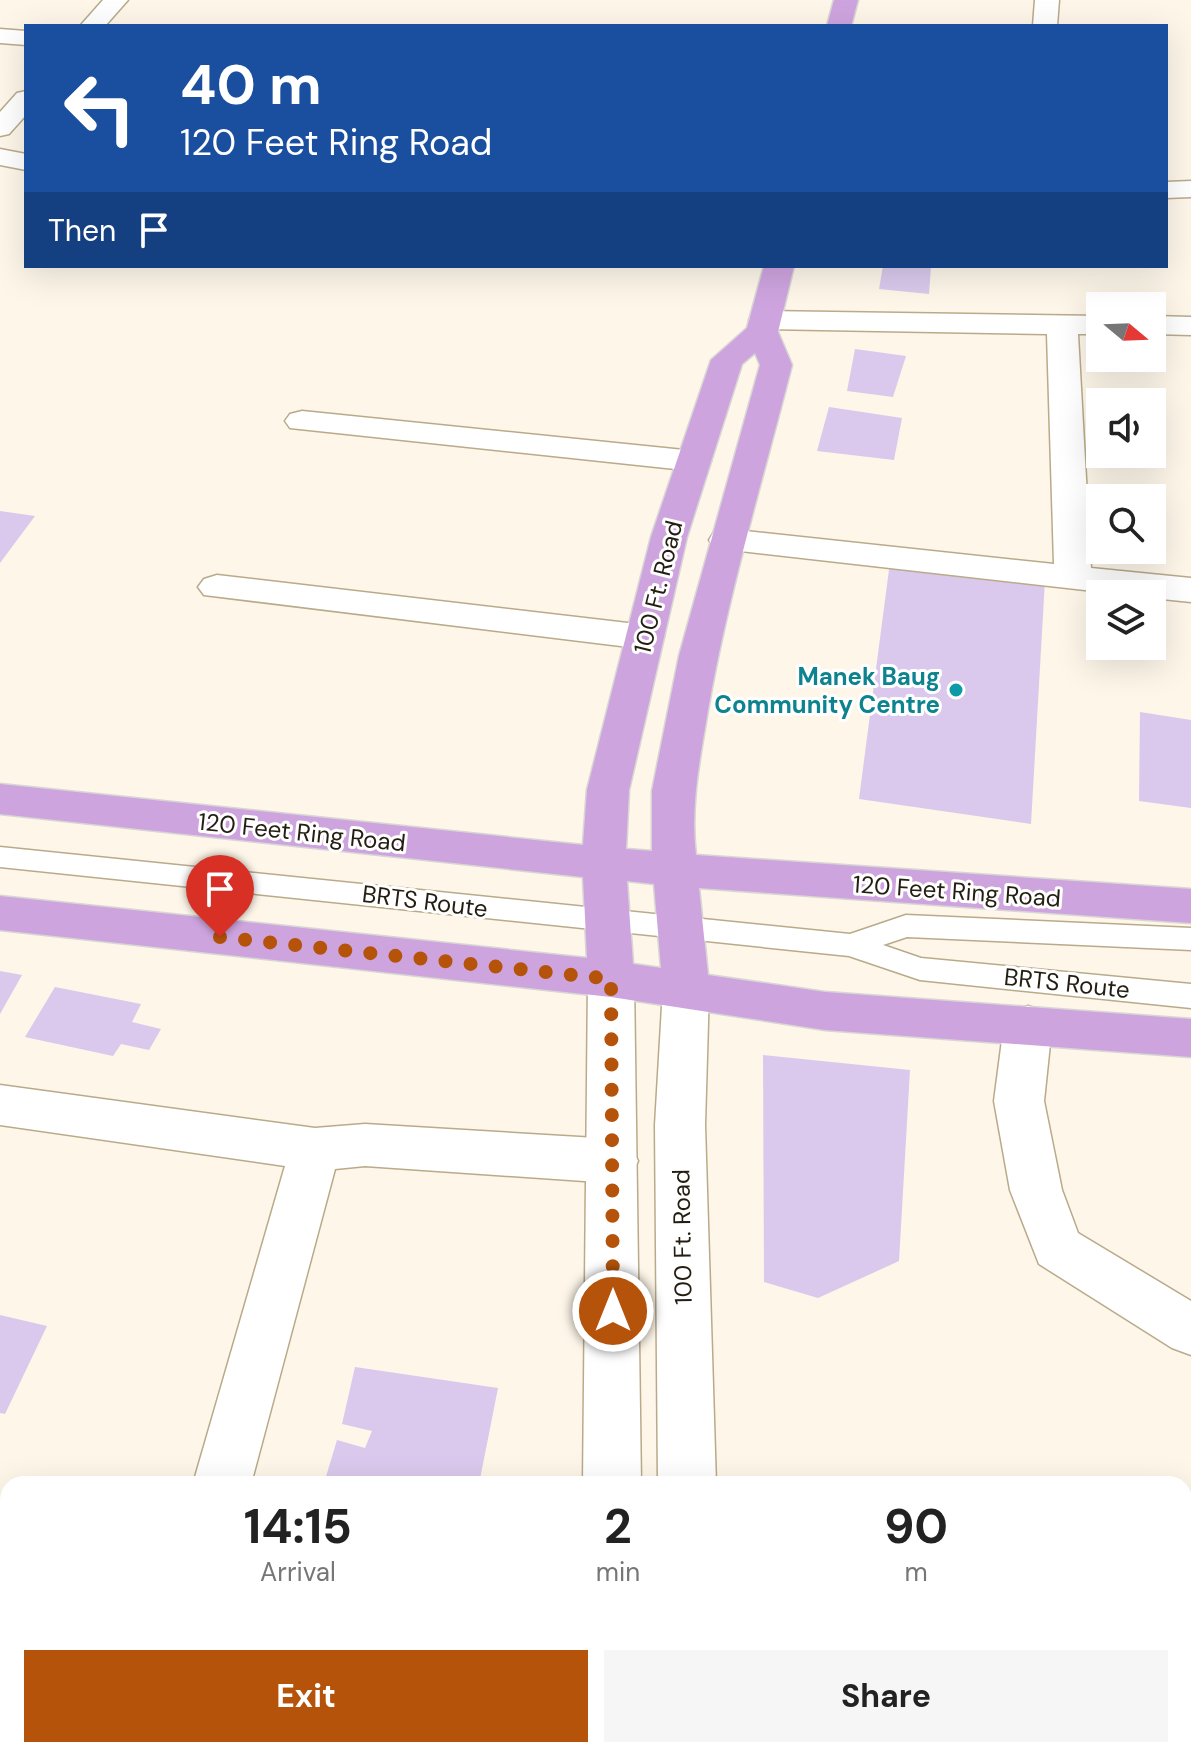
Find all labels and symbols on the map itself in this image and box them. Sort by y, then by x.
north arrow [1086,292,1166,372]
street label: 100 Ft. Road [627,517,689,657]
place label: Manek Baug Community Centre [714,661,940,720]
marker: Manek Baug Community Centre [947,681,965,699]
street label: 120 Feet Ring Road [197,806,407,858]
pin [186,855,254,937]
street label: 120 Feet Ring Road [852,868,1062,914]
street label: BRTS Route [360,878,490,924]
street label: BRTS Route [1003,961,1131,1005]
street label: 100 Ft. Road [665,1169,699,1305]
position arrow [571,1269,655,1353]

